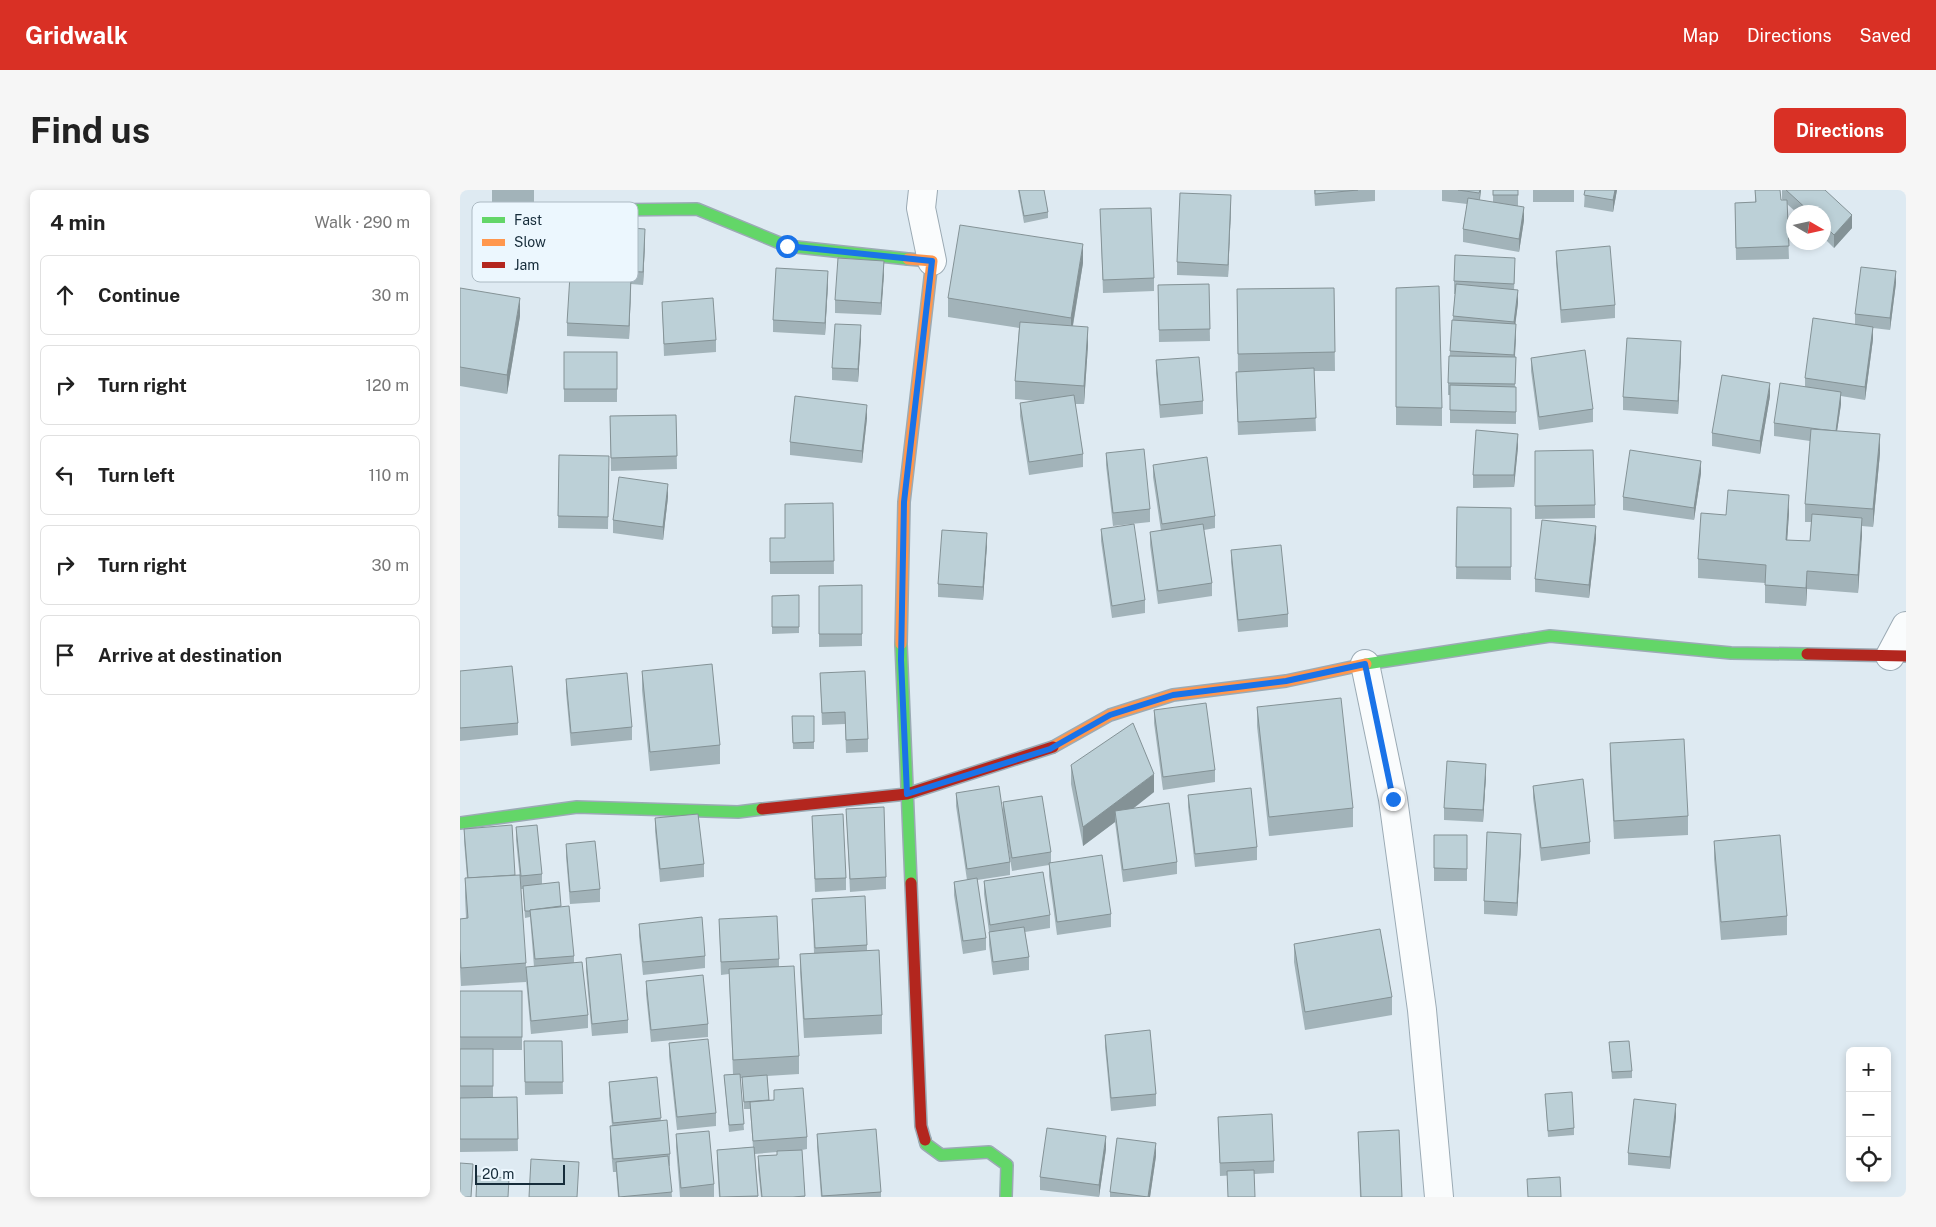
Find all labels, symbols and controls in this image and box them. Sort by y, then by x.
text: Gridwalk [25,21,128,49]
text: Map [1682,25,1719,46]
text: Directions [1747,25,1832,46]
text: Saved [1860,25,1911,46]
button: Directions [1774,108,1906,153]
text: Find us [30,110,150,151]
legend [472,202,638,282]
north arrow [1786,205,1831,250]
text: 4 min [50,210,105,235]
text: Fast [514,212,542,228]
text: Walk · 290 m [315,213,410,232]
text: Slow [514,234,546,250]
route start [776,235,799,258]
text: Jam [514,257,539,273]
icon: ahead [51,281,79,309]
text: Continue [98,284,180,306]
text: 30 m [372,286,409,305]
icon: right [51,371,79,399]
text: Turn right [98,374,187,396]
text: 120 m [365,376,409,395]
icon: left [51,461,79,489]
text: Turn left [98,464,175,486]
text: 110 m [368,466,409,485]
icon: right [51,551,79,579]
text: Turn right [98,554,187,576]
text: 30 m [372,556,409,575]
icon: arrive [51,641,79,669]
text: Arrive at destination [98,644,282,666]
route end [1382,788,1405,811]
map controls [1846,1047,1891,1182]
button: + [1846,1047,1891,1092]
button: − [1846,1092,1891,1137]
button: locate [1846,1137,1891,1182]
scale bar [475,1162,565,1185]
text: 20 m [482,1166,514,1182]

